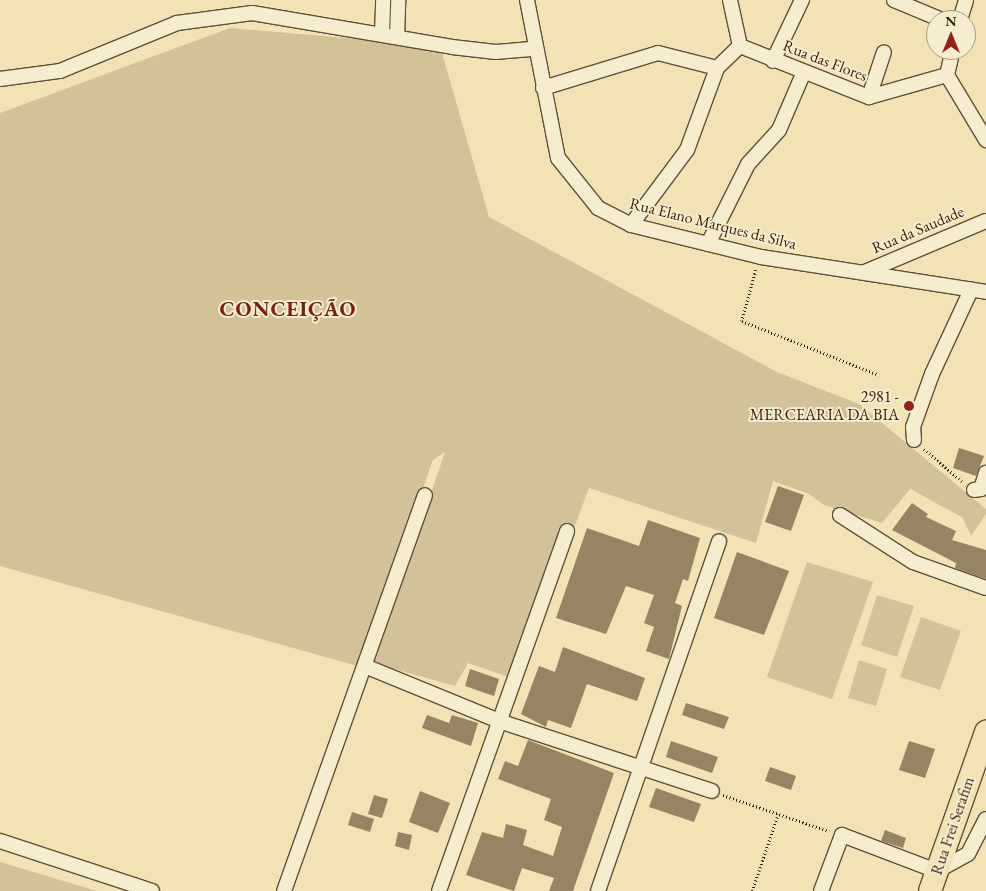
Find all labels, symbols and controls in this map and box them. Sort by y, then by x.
north arrow [926,10,976,60]
text: N [945,12,957,30]
street label: Rua das Flores [780,36,870,86]
street label: Rua Elano Marques da Silva [627,194,799,254]
street label: Rua da Saudade [869,202,967,258]
district label: CONCEIÇÃO [218,296,358,322]
place label: 2981 - MERCEARIA DA BIA [750,387,899,425]
marker: 2981 - MERCEARIA DA BIA [903,400,915,412]
street label: Rua Frei Serafim [927,774,979,878]

